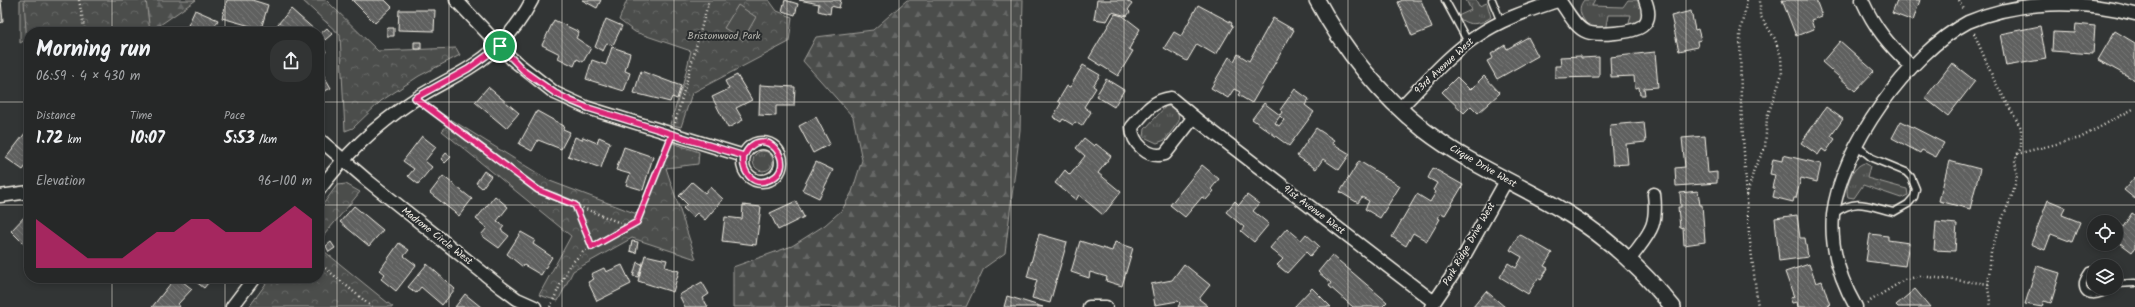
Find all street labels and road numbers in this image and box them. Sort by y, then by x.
street label: 93rd Avenue West [1410,34,1478,98]
street label: Cirque Drive West [1446,140,1520,192]
street label: 91st Avenue West [1280,181,1348,239]
street label: Park Ridge Drive West [1439,199,1499,289]
street label: Madrone Circle West [398,203,476,269]

